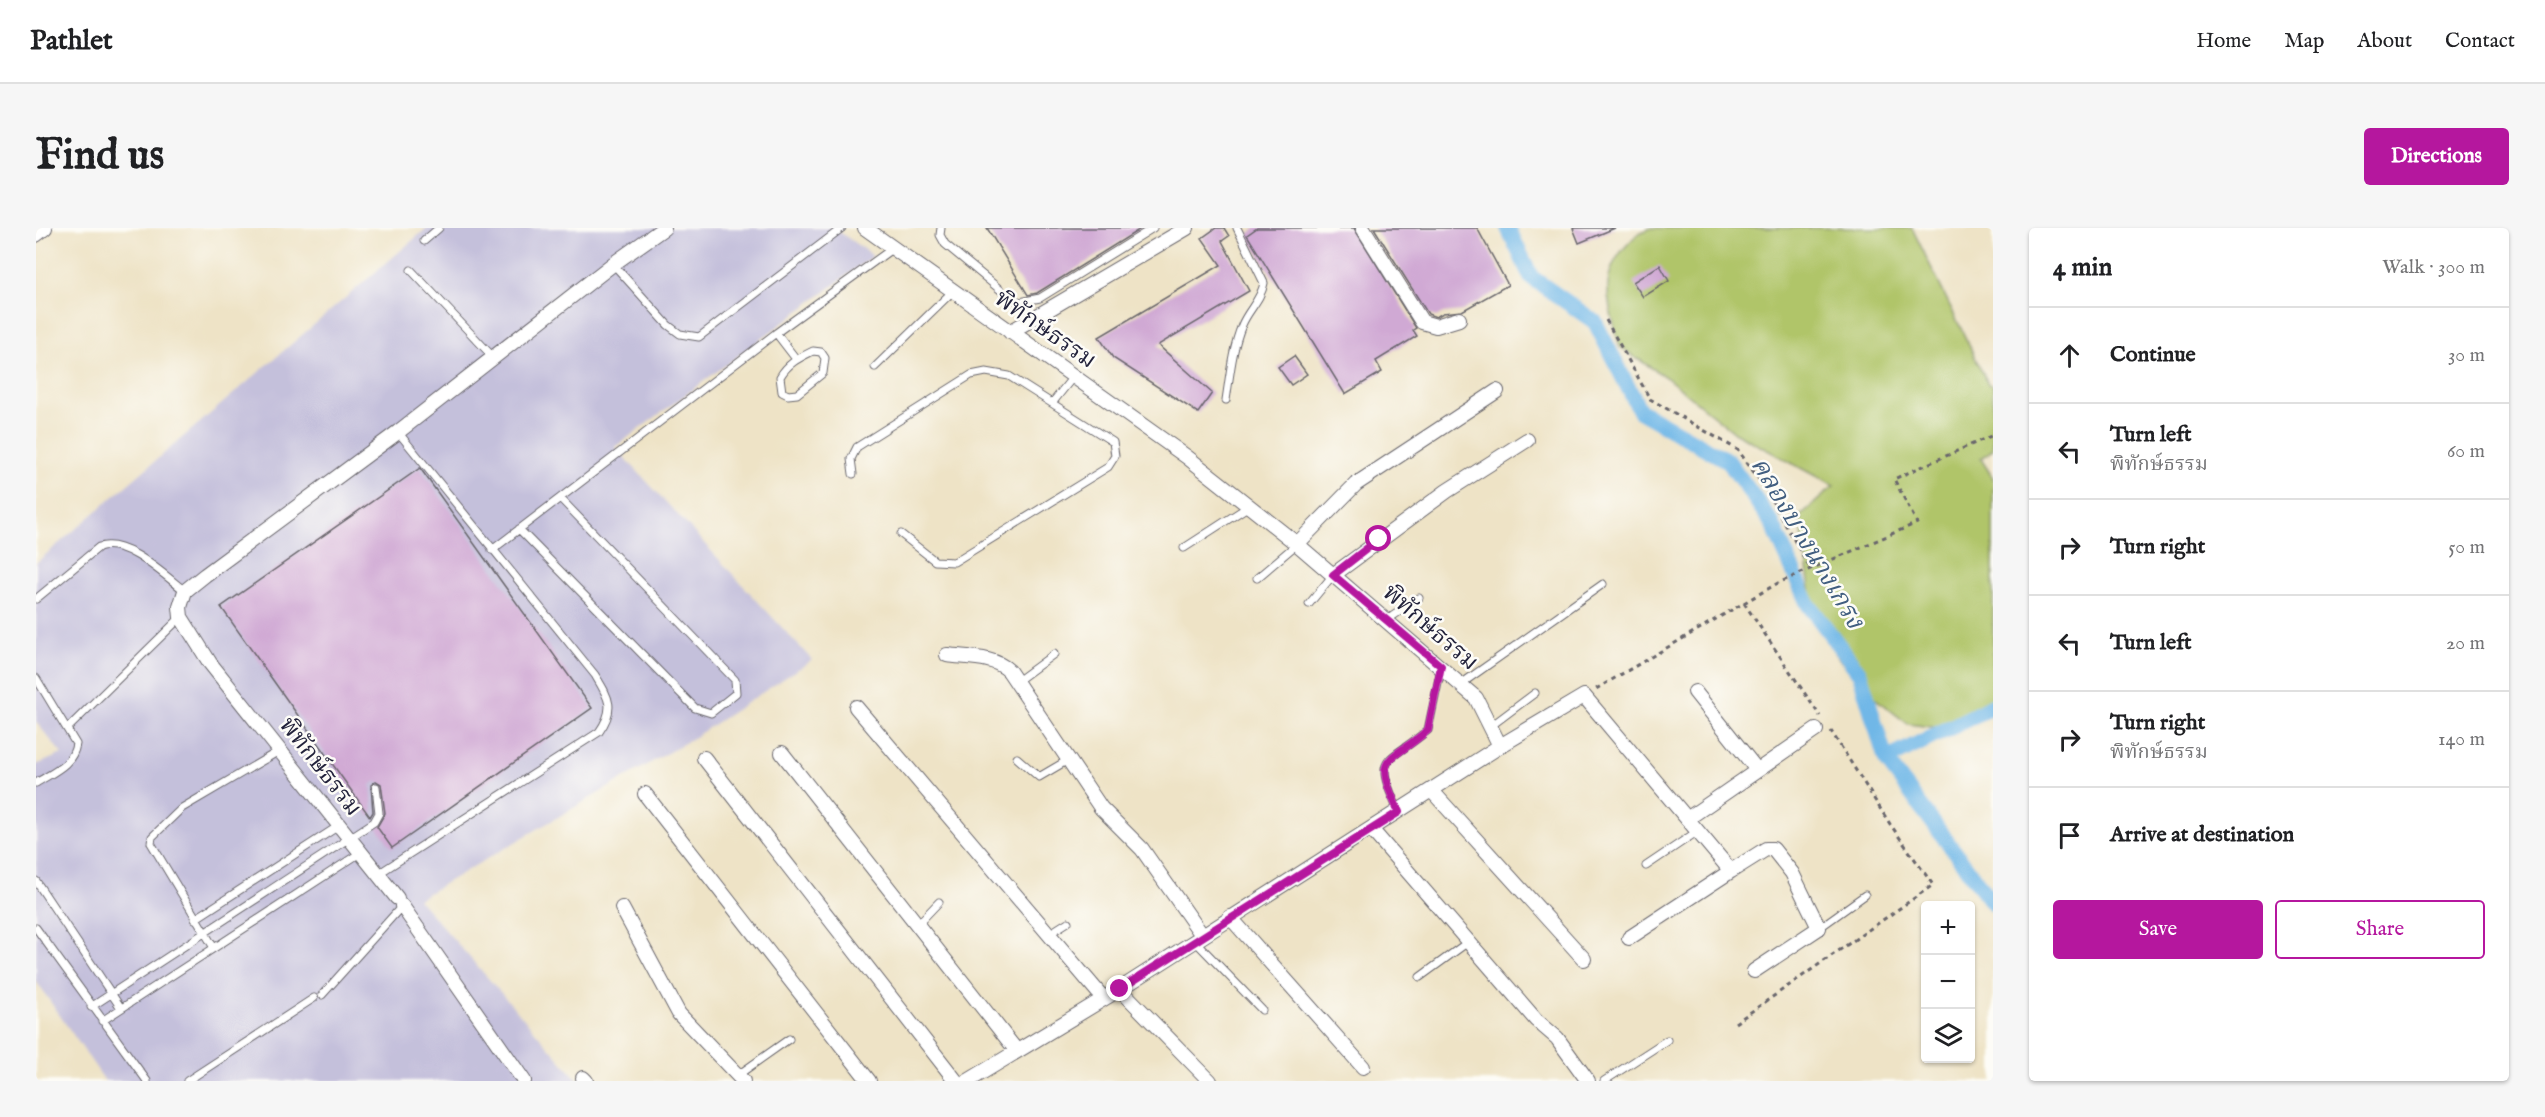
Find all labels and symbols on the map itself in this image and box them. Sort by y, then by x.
street label: พิทักษ์ธรรม [988,282,1103,376]
water label: คลองบางนางเกรง [1743,451,1872,636]
route start [1365,525,1391,551]
street label: พิทักษ์ธรรม [1376,576,1486,678]
street label: พิทักษ์ธรรม [272,710,370,823]
route end [1106,975,1132,1001]

